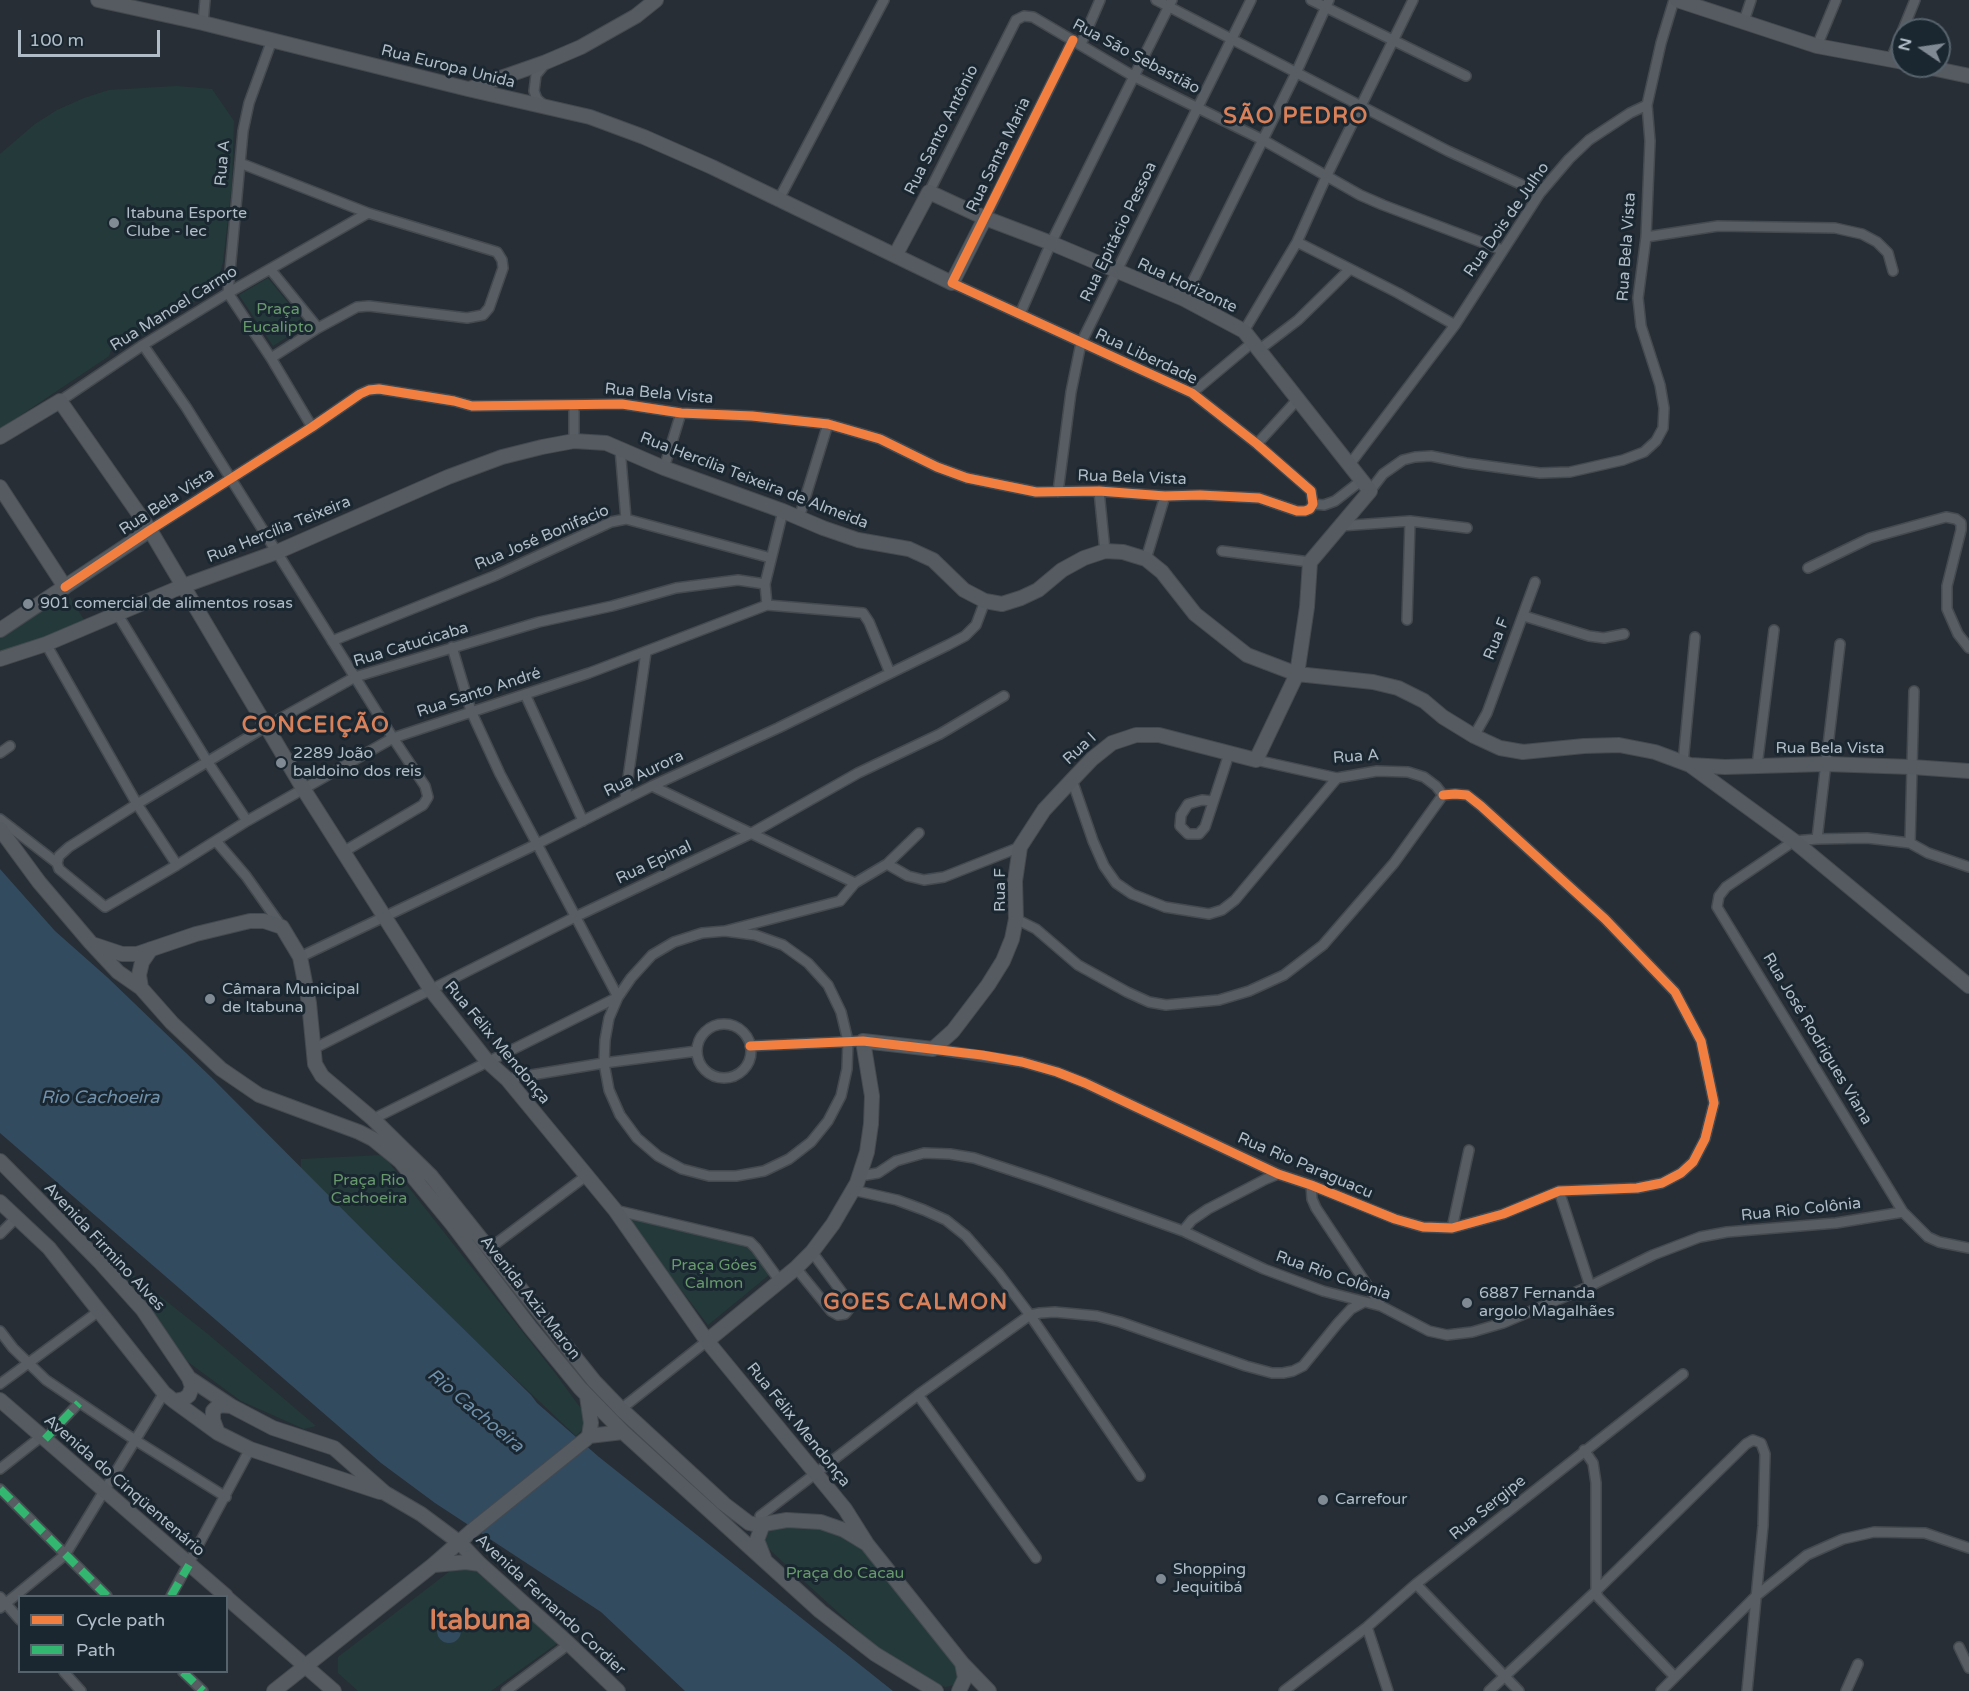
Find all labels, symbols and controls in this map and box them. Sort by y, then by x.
street label: Rua São Sebastião [1069,15,1203,99]
scale bar [21,18,164,56]
north arrow [1891,18,1951,78]
text: 100 m [29,29,84,51]
text: N [1894,36,1917,53]
street label: Rua Europa Unida [379,41,517,93]
street label: Rua Santo Antônio [901,62,983,198]
street label: Rua Santa Maria [963,94,1035,216]
district label: SÃO PEDRO [1223,104,1369,130]
street label: Rua A [211,139,235,187]
street label: Rua Epitácio Pessoa [1077,159,1161,305]
street label: Rua Dois de Julho [1460,159,1554,281]
street label: Rua Bela Vista [1614,192,1640,302]
place label: Itabuna Esporte Clube - Iec [126,204,247,242]
marker: Itabuna Esporte Clube - Iec [107,216,121,230]
street label: Rua Horizonte [1134,254,1240,318]
street label: Rua Manoel Carmo [107,262,241,356]
park label: Praça Eucalipto [243,300,313,338]
street label: Rua Liberdade [1092,325,1200,389]
street label: Rua Bela Vista [604,380,714,408]
street label: Rua Hercília Teixeira de Almeida [637,428,871,534]
street label: Rua Bela Vista [116,464,218,540]
street label: Rua Bela Vista [1077,467,1187,489]
street label: Rua Hercília Teixeira [204,492,354,568]
street label: Rua José Bonifacio [472,501,612,575]
place label: 901 comercial de alimentos rosas [40,594,293,614]
marker: 901 comercial de alimentos rosas [21,597,35,611]
street label: Rua F [1480,615,1514,663]
street label: Rua Catucicaba [351,618,471,672]
street label: Rua Santo André [415,664,543,722]
district label: CONCEIÇÃO [242,713,390,739]
street label: Rua I [1059,729,1101,769]
street label: Rua Bela Vista [1775,739,1885,759]
place label: 2289 João baldoino dos reis [293,744,422,782]
street label: Rua Aurora [601,746,687,802]
street label: Rua A [1332,746,1380,768]
marker: 2289 João baldoino dos reis [274,756,288,770]
street label: Rua Epinal [613,837,695,889]
street label: Rua F [991,868,1011,912]
street label: Rua José Rodrigues Viana [1758,950,1876,1128]
street label: Rua Félix Mendonça [440,978,554,1108]
place label: Câmara Municipal de Itabuna [222,980,359,1018]
marker: Câmara Municipal de Itabuna [203,992,217,1006]
water label: Rio Cachoeira [41,1087,159,1109]
street label: Rua Rio Paraguacu [1234,1129,1376,1203]
park label: Praça Rio Cachoeira [331,1171,407,1209]
street label: Avenida Firmino Alves [39,1179,169,1315]
street label: Rua Rio Colônia [1740,1194,1862,1226]
street label: Avenida Aziz Maron [476,1232,584,1364]
street label: Rua Rio Colônia [1273,1247,1393,1305]
park label: Praça Góes Calmon [671,1256,757,1294]
place label: 6887 Fernanda argolo Magalhães [1479,1284,1615,1322]
district label: GOES CALMON [823,1290,1009,1316]
marker: 6887 Fernanda argolo Magalhães [1460,1296,1474,1310]
street label: Rua Félix Mendonça [742,1359,854,1491]
water label: Rio Cachoeira [423,1365,527,1457]
street label: Avenida do Cinqüentenário [40,1411,208,1561]
street label: Rua Sergipe [1446,1471,1530,1545]
place label: Carrefour [1335,1490,1407,1510]
marker: Carrefour [1316,1493,1330,1507]
street label: Avenida Fernando Cordier [471,1530,629,1680]
place label: Shopping Jequitibá [1173,1560,1246,1598]
park label: Praça do Cacau [786,1564,904,1584]
marker: Shopping Jequitibá [1154,1572,1168,1586]
legend [18,1595,228,1673]
district label: Itabuna [429,1605,531,1639]
text: Cycle path [76,1609,165,1631]
text: Path [76,1639,115,1661]

